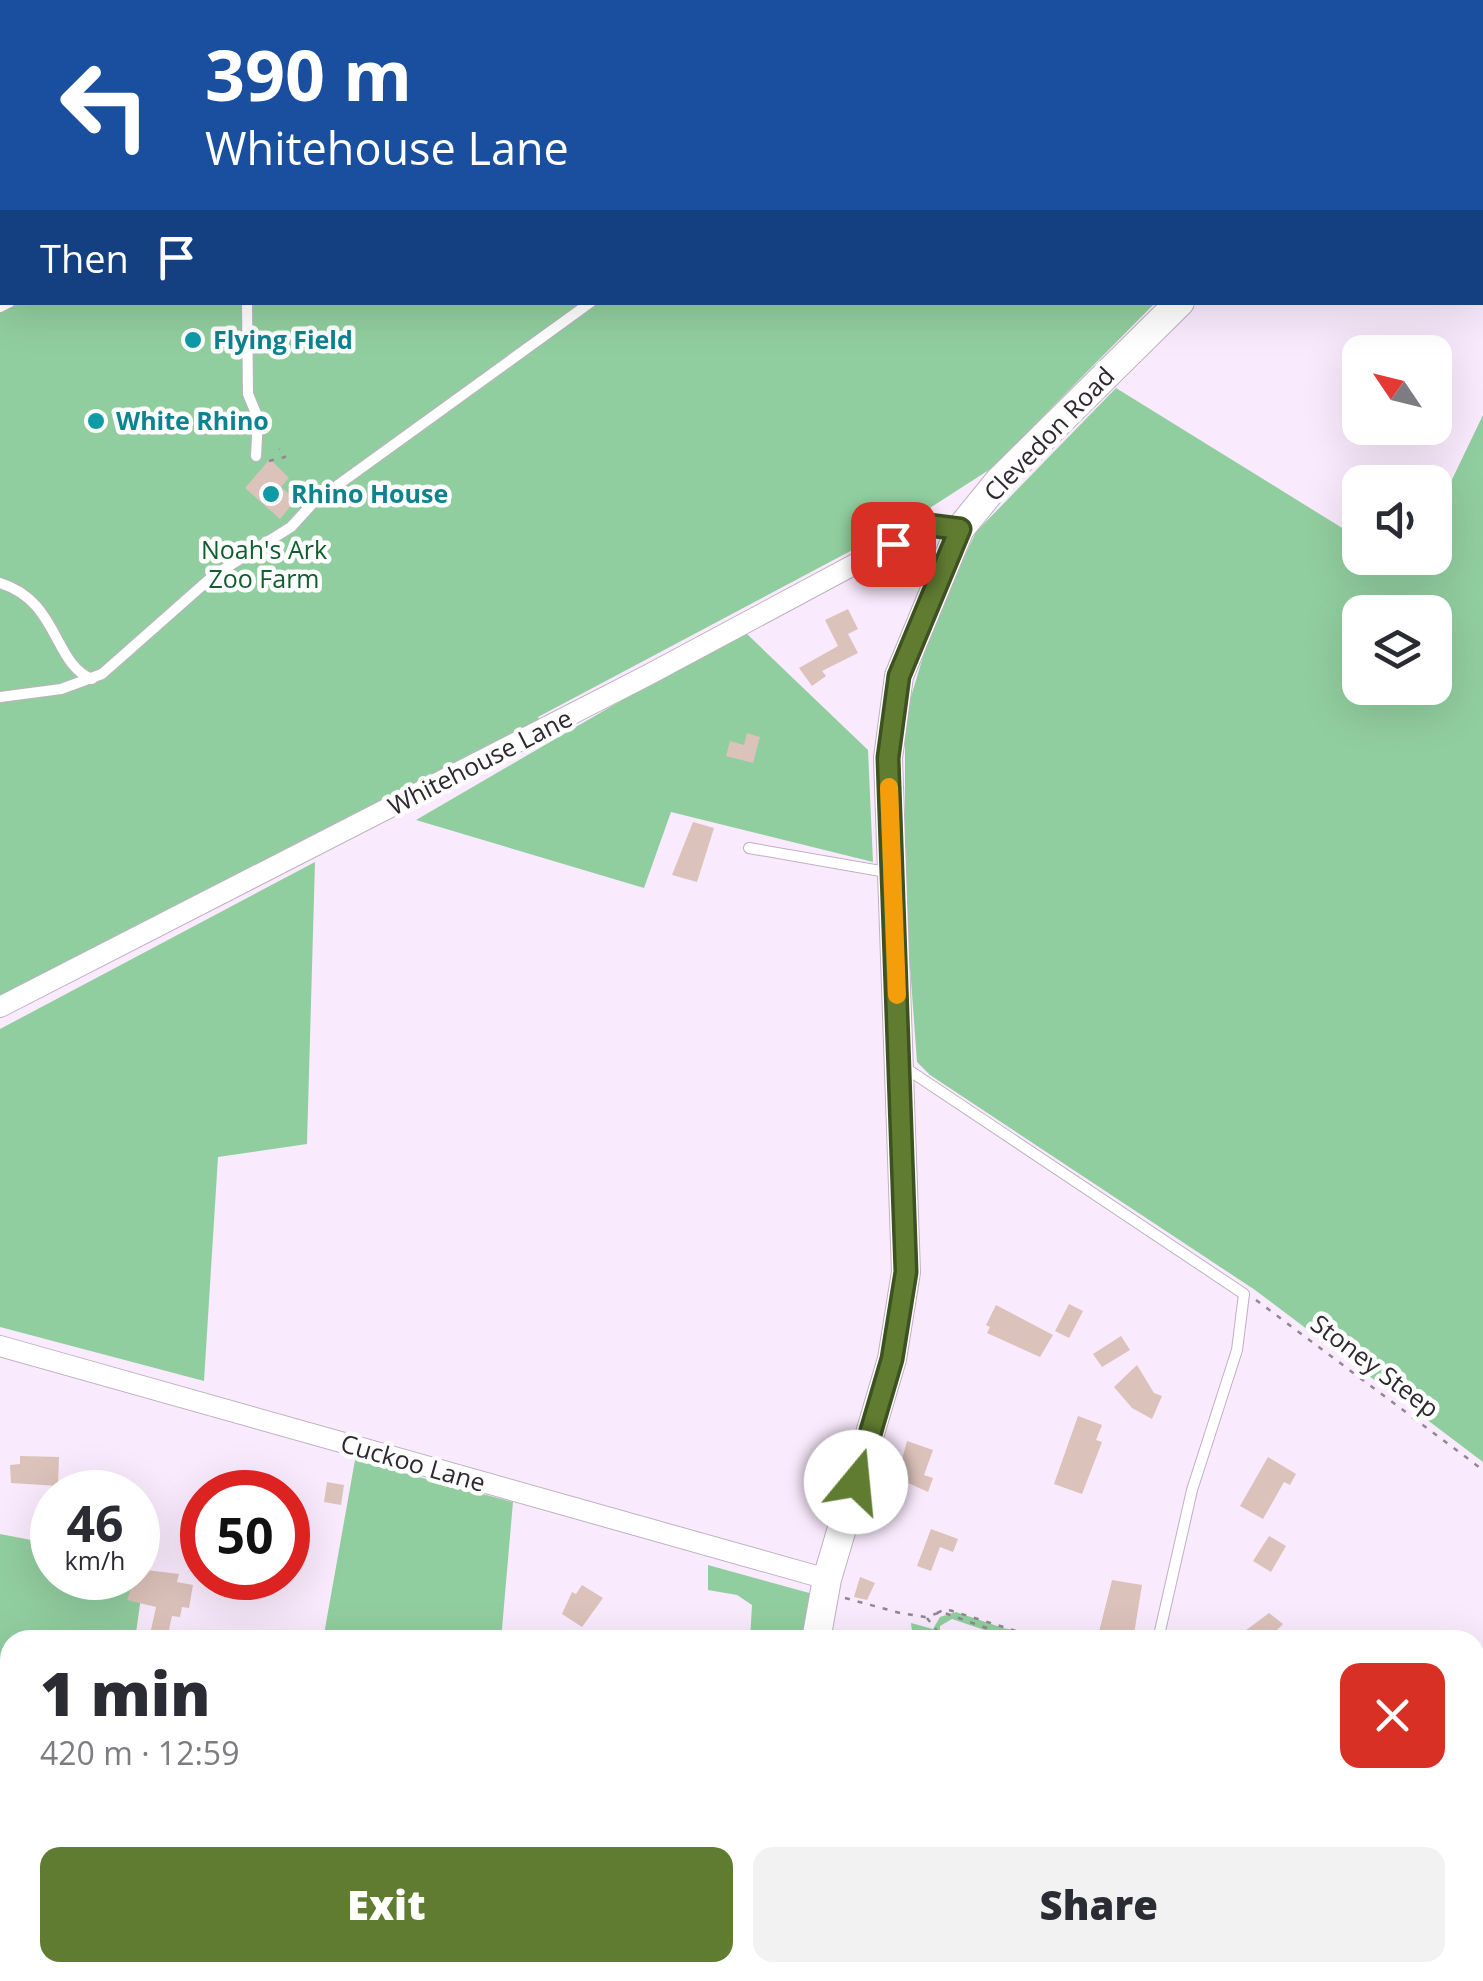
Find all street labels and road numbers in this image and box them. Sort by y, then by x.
street label: Clevedon Road [975,359,1121,508]
street label: Whitehouse Lane [382,700,577,822]
street label: Stoney Steep [1305,1306,1447,1425]
street label: Cuckoo Lane [337,1425,490,1499]

